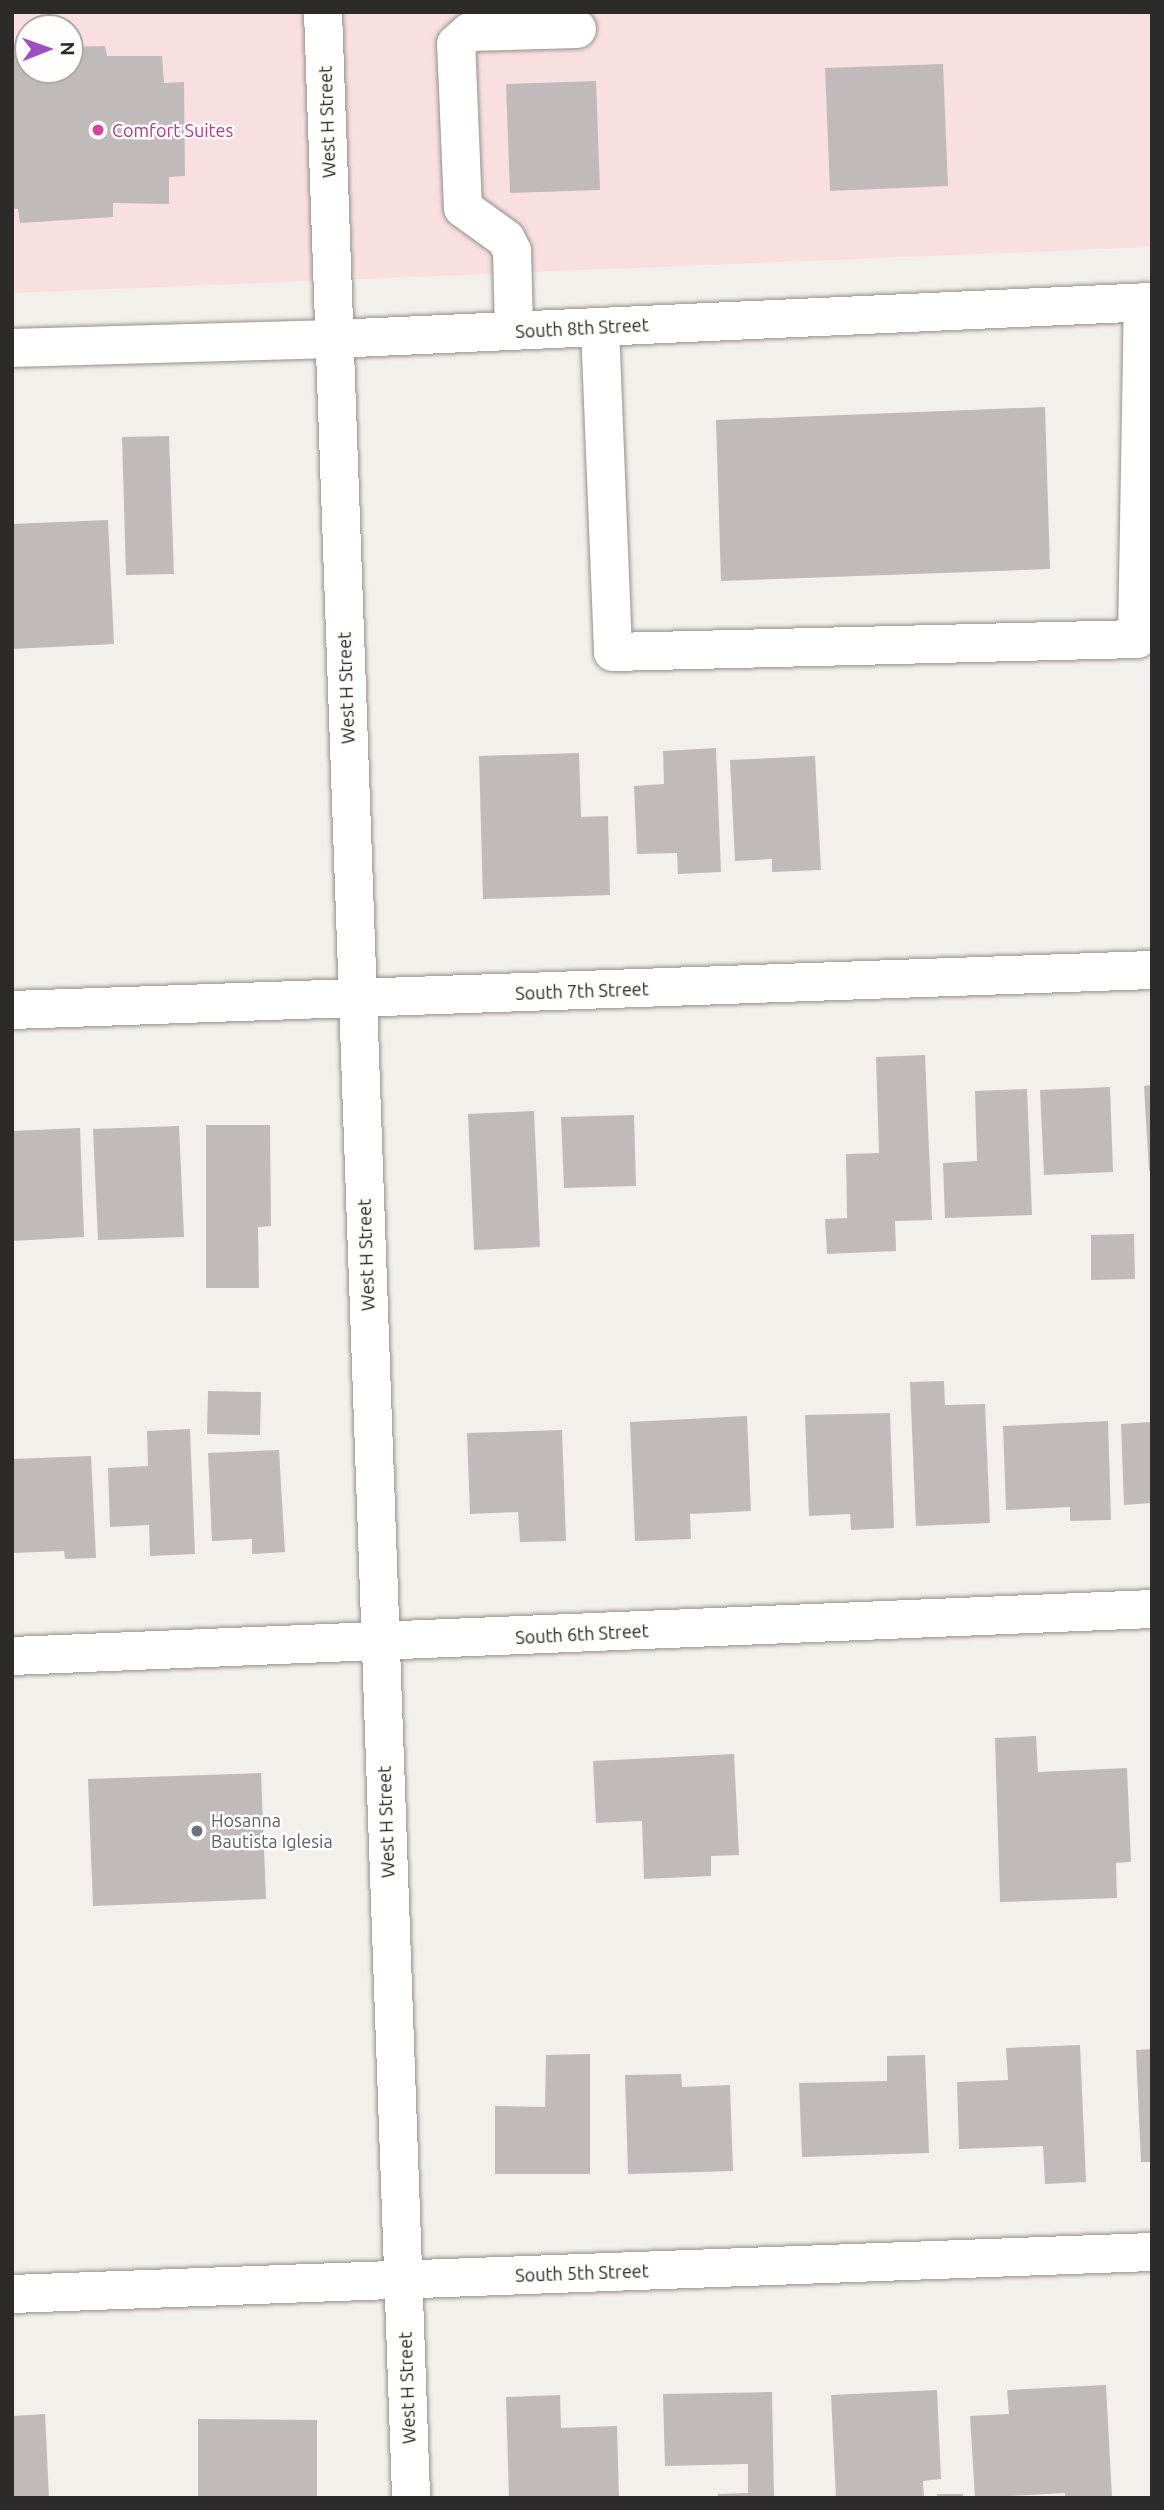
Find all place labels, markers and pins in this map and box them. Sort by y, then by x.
place label: Comfort Suites [112,119,233,141]
marker: Comfort Suites [90,122,106,138]
place label: Hosanna Bautista Iglesia [211,1810,333,1853]
marker: Hosanna Bautista Iglesia [189,1823,205,1839]

